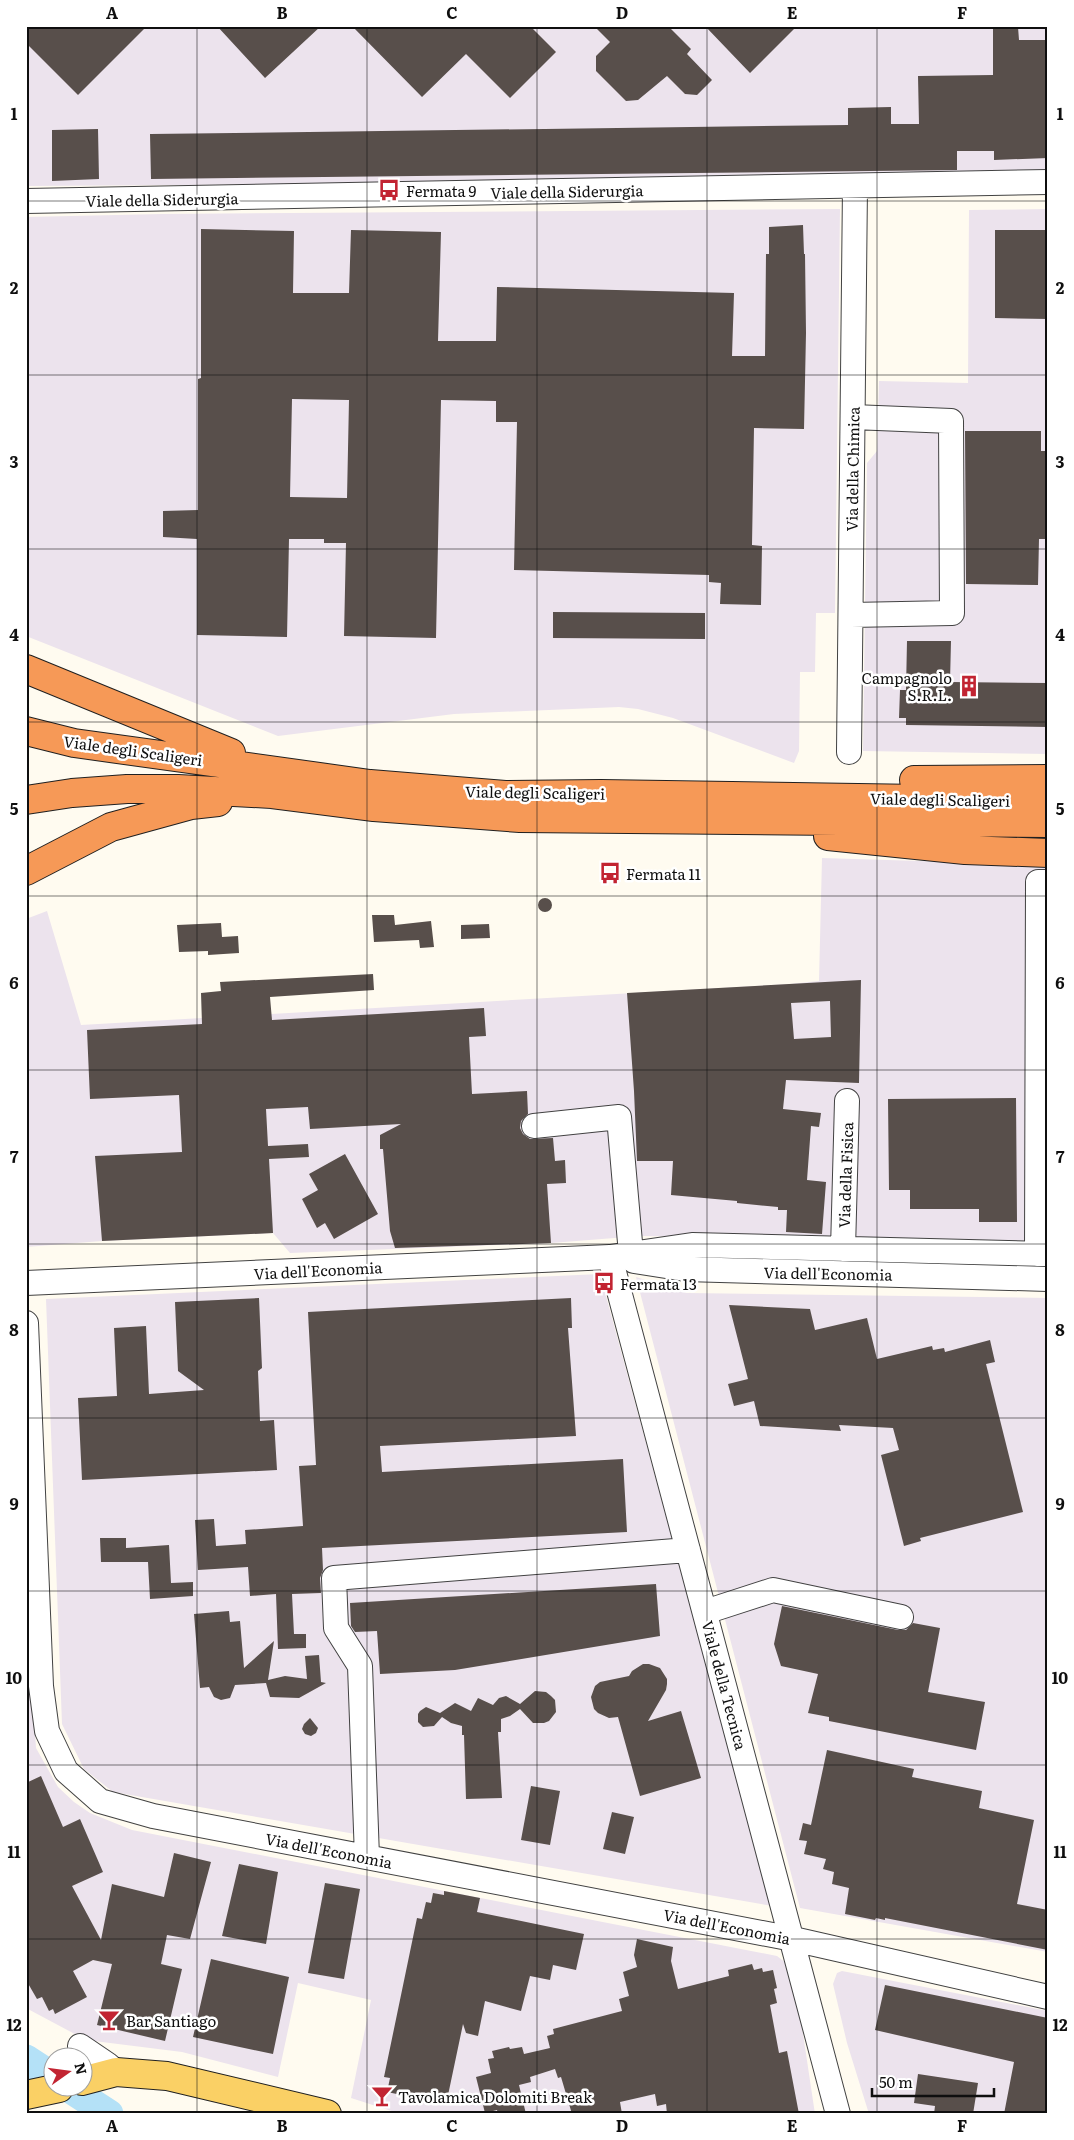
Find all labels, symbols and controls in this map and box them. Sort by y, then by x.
text: A [106,0,118,24]
text: B [276,0,288,24]
text: C [446,0,458,24]
text: D [616,0,628,24]
text: E [787,0,798,24]
text: F [957,0,967,24]
text: 1 [11,101,18,125]
text: 1 [1057,101,1064,125]
bus stop icon: Fermata 9 [376,177,402,203]
street label: Viale della Siderurgia [490,178,645,204]
place label: Fermata 9 [406,179,477,202]
street label: Viale della Siderurgia [85,186,240,212]
text: 2 [10,275,19,299]
text: 2 [1056,275,1065,299]
street label: Via della Chimica [839,405,865,532]
text: 3 [10,449,19,473]
text: 3 [1056,449,1065,473]
text: 4 [9,622,19,646]
text: 4 [1055,622,1065,646]
place label: Campagnolo S.R.L. [862,666,952,706]
building icon: Campagnolo S.R.L. [956,673,982,699]
street label: Viale degli Scaligeri [62,729,204,771]
street label: Viale degli Scaligeri [465,779,605,805]
street label: Viale degli Scaligeri [870,786,1010,812]
text: 5 [10,796,19,820]
text: 5 [1056,796,1065,820]
bus stop icon: Fermata 11 [597,860,623,886]
place label: Fermata 11 [626,862,701,885]
text: 6 [9,970,19,994]
text: 6 [1055,970,1065,994]
street label: Via della Fisica [832,1121,858,1228]
text: 7 [10,1144,19,1168]
text: 7 [1056,1144,1065,1168]
street label: Via dell'Economia [253,1255,384,1285]
street label: Via dell'Economia [763,1260,894,1286]
bus stop icon: Fermata 13 [591,1270,617,1296]
place label: Fermata 13 [620,1272,697,1295]
text: 8 [9,1317,19,1341]
text: 8 [1055,1317,1065,1341]
text: 9 [9,1491,19,1515]
text: 9 [1055,1491,1065,1515]
street label: Viale della Tecnica [697,1618,754,1753]
text: 10 [6,1665,22,1689]
text: 10 [1052,1665,1068,1689]
street label: Via dell'Economia [264,1826,395,1874]
text: 11 [7,1839,21,1863]
text: 11 [1053,1839,1067,1863]
street label: Via dell'Economia [662,1902,793,1950]
bar icon: Bar Santiago [96,2007,122,2033]
place label: Bar Santiago [126,2009,216,2032]
text: 12 [6,2012,22,2036]
text: 12 [1052,2012,1068,2036]
north arrow [42,2048,92,2098]
text: N [70,2060,93,2077]
scale bar [872,2065,994,2097]
text: 50 m [879,2070,913,2093]
bar icon: Tavolamica Dolomiti Break [369,2083,395,2109]
place label: Tavolamica Dolomiti Break [398,2085,593,2108]
text: A [106,2113,118,2137]
text: B [276,2113,288,2137]
text: C [446,2113,458,2137]
text: D [616,2113,628,2137]
text: E [787,2113,798,2137]
text: F [957,2113,967,2137]

